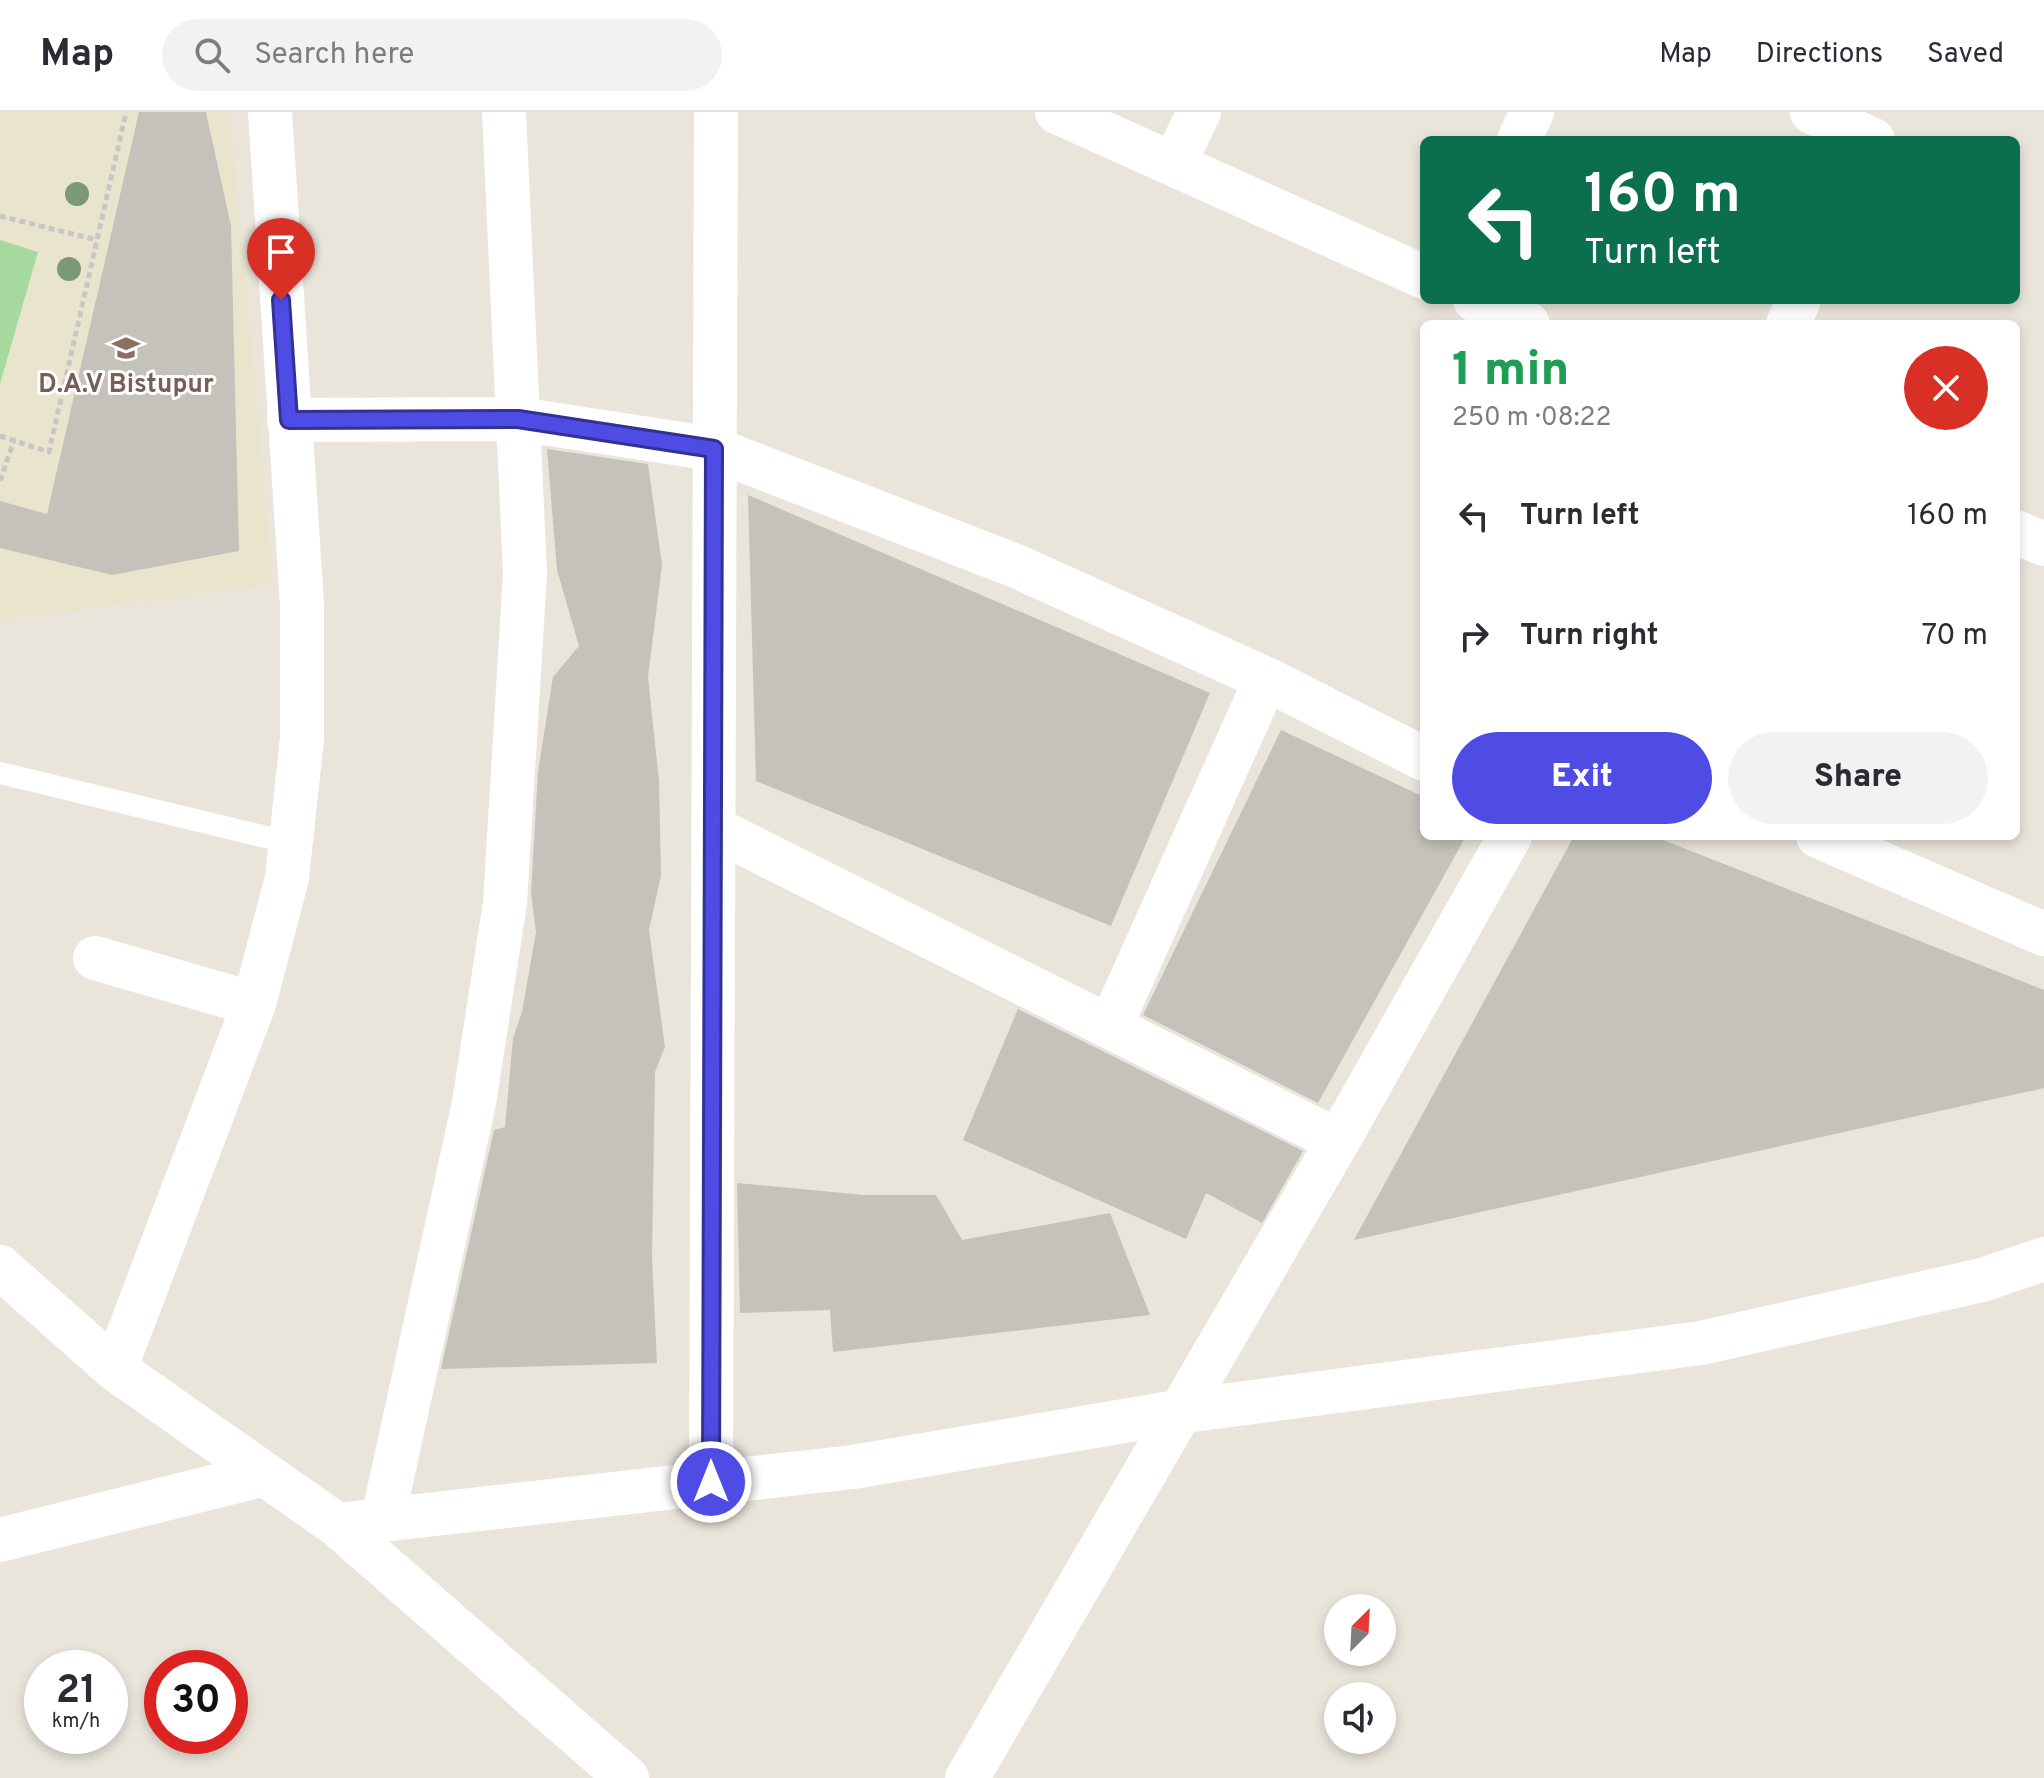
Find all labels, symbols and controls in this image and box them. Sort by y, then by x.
search box [162,19,722,91]
text: Map [40,31,114,80]
icon: search [190,33,234,77]
text: Search here [254,37,414,74]
text: Map [1659,37,1712,73]
text: Directions [1756,37,1883,73]
text: Saved [1927,37,2004,73]
text: 160 m [1584,162,1741,232]
icon: left [1452,168,1556,272]
pin [247,218,315,300]
icon: arrive [259,230,303,274]
text: Turn left [1584,231,1721,277]
school or university icon: D.A.V Bistupur [111,333,141,363]
text: 1 min [1452,342,1569,402]
button: close [1904,346,1988,430]
place label: D.A.V Bistupur [38,369,214,402]
text: 250 m · 08:22 [1452,402,1611,435]
icon: left [1452,494,1496,538]
text: Turn left [1520,498,1640,535]
text: 160 m [1907,498,1988,535]
icon: right [1452,614,1496,658]
text: Turn right [1520,618,1658,655]
text: 70 m [1922,618,1988,655]
button: Exit [1452,732,1712,824]
button: Share [1728,732,1988,824]
position arrow [669,1440,753,1524]
north arrow [1324,1594,1396,1666]
map controls [1324,1594,1396,1754]
speed limit sign: 30 [144,1650,248,1754]
text: 21 [56,1667,96,1717]
button: sound [1324,1682,1396,1754]
text: km/h [52,1709,100,1735]

